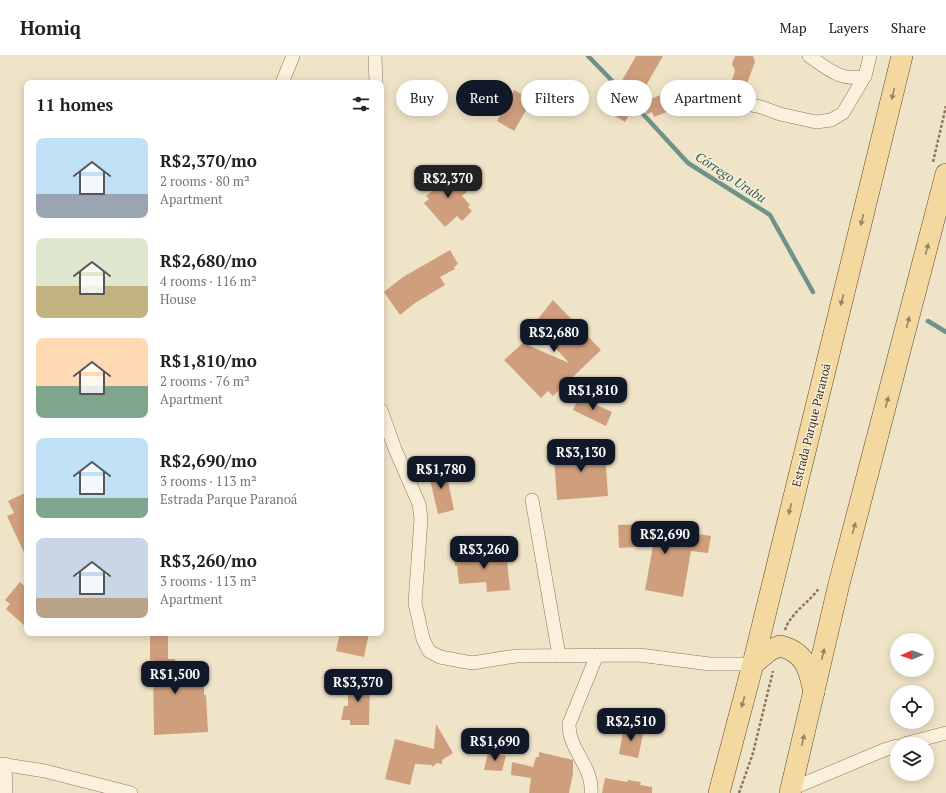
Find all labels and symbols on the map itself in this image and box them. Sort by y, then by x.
one-way arrow [890,88,896,100]
water label: Córrego Urubu [692,147,770,207]
pin: R$2,370 [411,165,485,199]
one-way arrow [859,214,865,226]
one-way arrow [924,243,930,255]
one-way arrow [839,295,845,307]
one-way arrow [905,316,911,329]
pin: R$2,680 [517,319,591,353]
street label: Estrada Parque Paranoá [788,362,834,488]
pin: R$1,810 [556,377,630,411]
one-way arrow [884,396,890,408]
pin: R$3,130 [544,439,618,473]
pin: R$1,780 [404,456,478,490]
one-way arrow [787,503,793,516]
pin: R$2,690 [628,521,702,555]
one-way arrow [851,522,857,534]
pin: R$3,260 [447,536,521,570]
north arrow [890,633,934,677]
one-way arrow [821,648,827,660]
pin: R$1,500 [138,661,212,695]
pin: R$3,370 [321,669,395,703]
one-way arrow [740,696,746,708]
pin: R$2,510 [594,708,668,742]
pin: R$1,690 [458,728,532,762]
one-way arrow [800,734,806,746]

